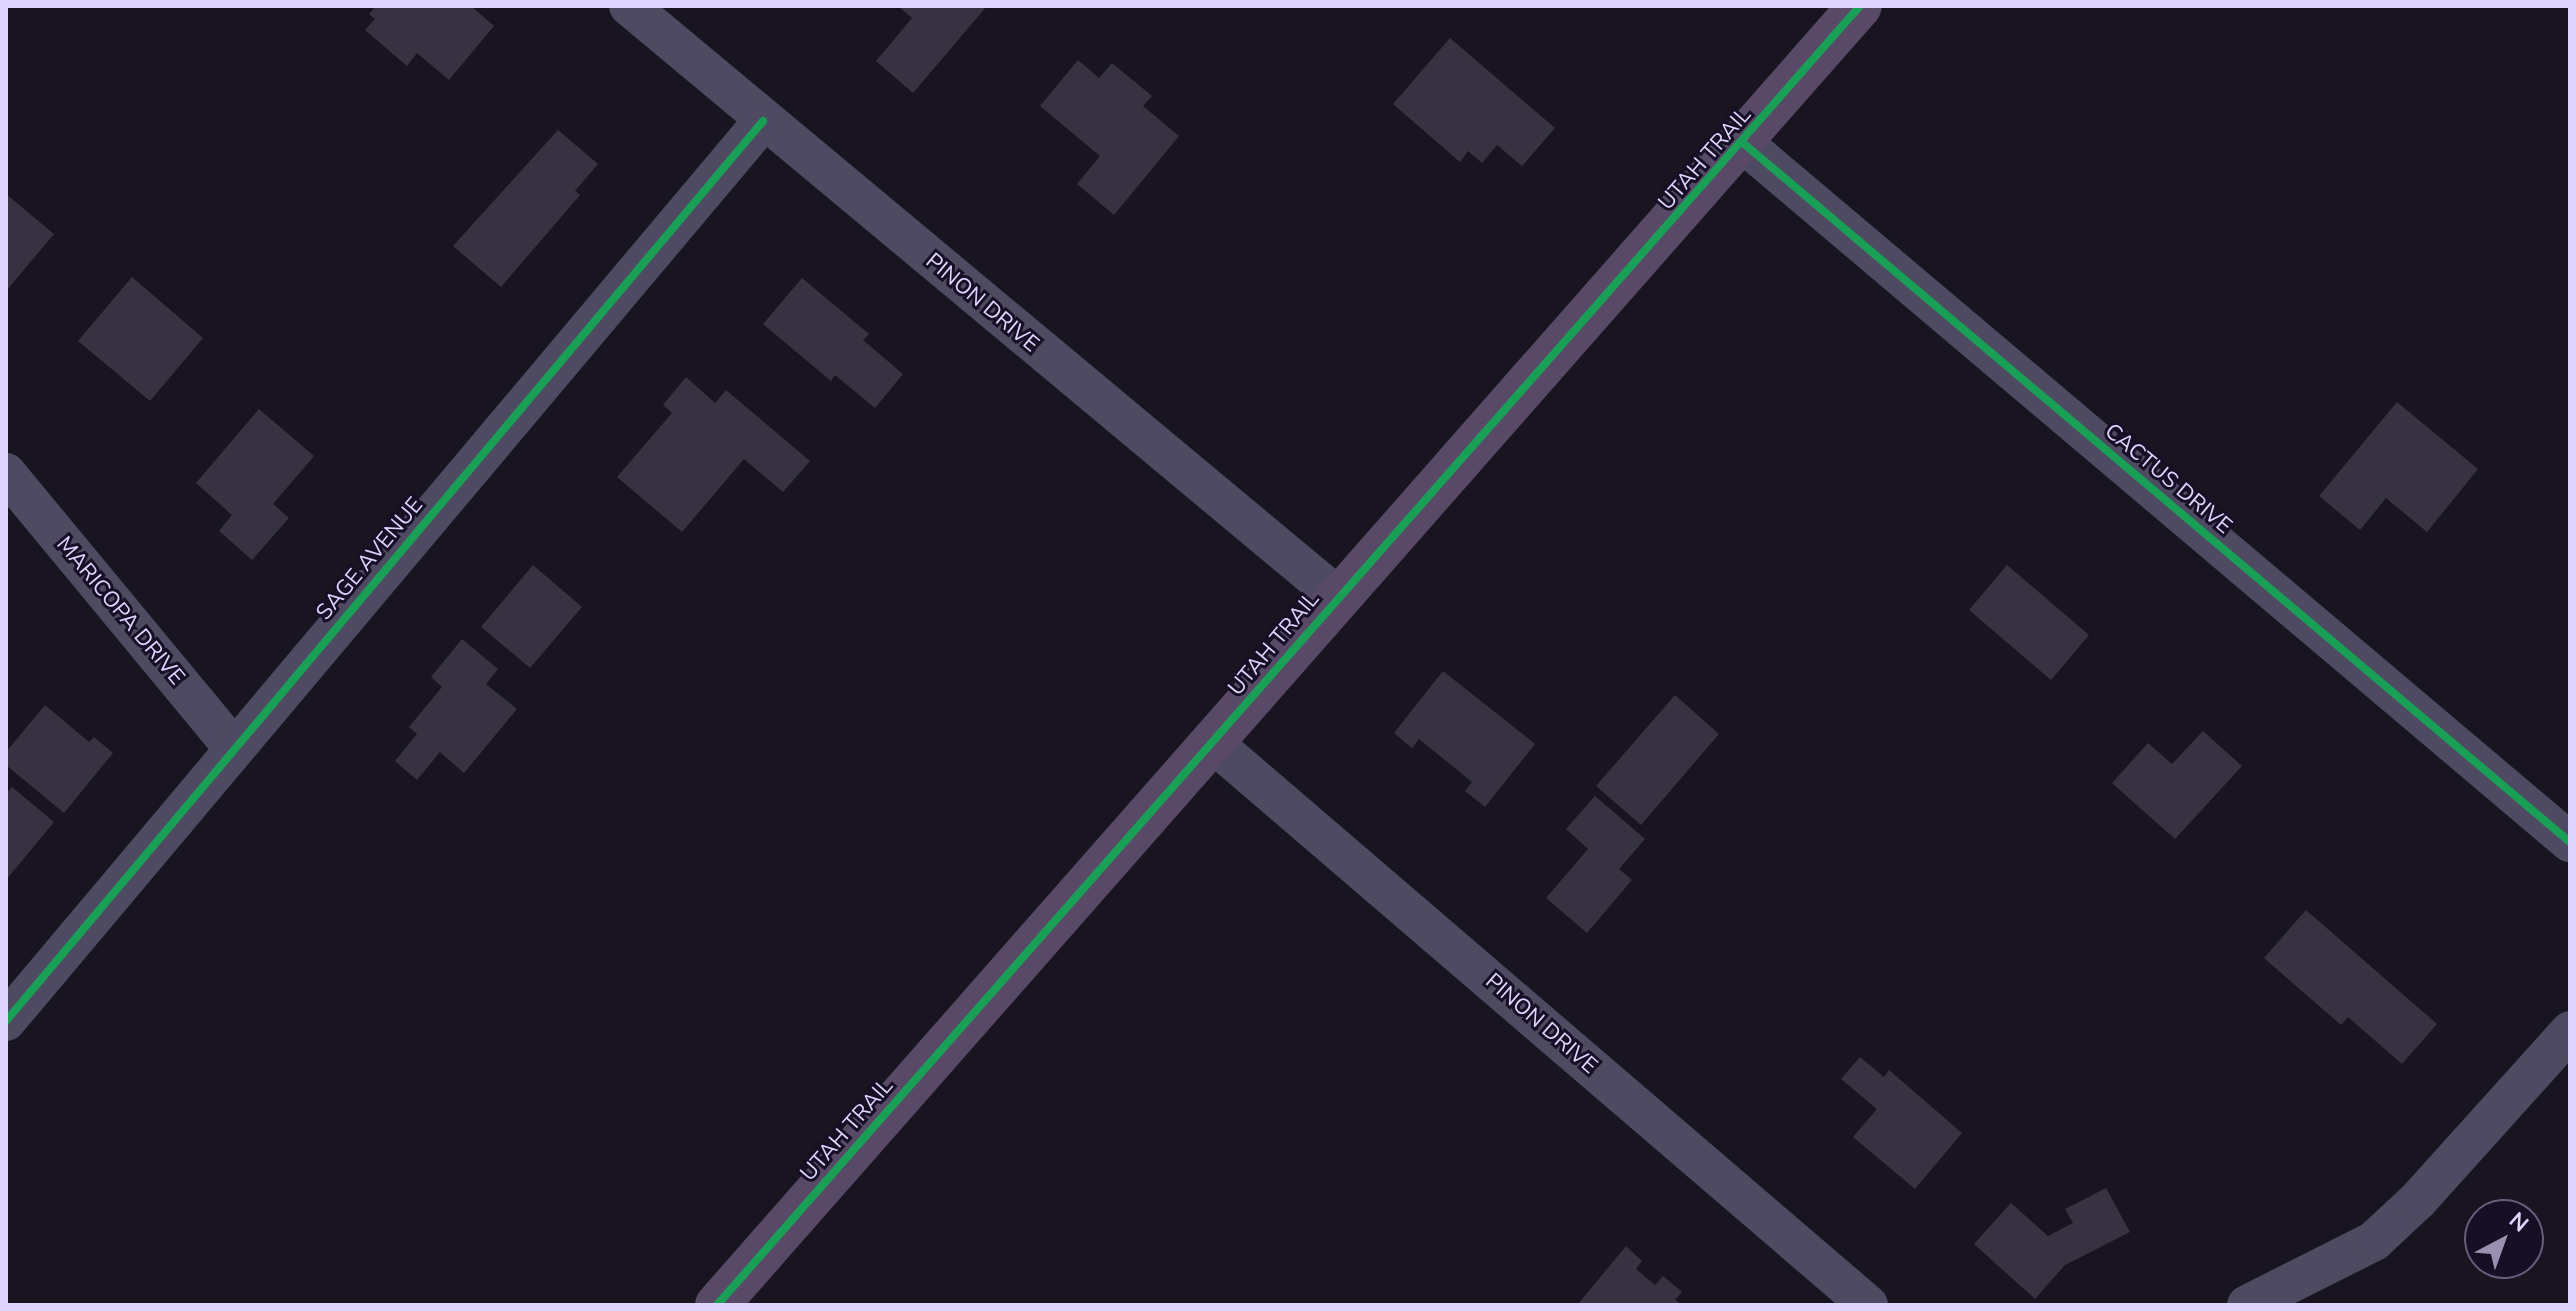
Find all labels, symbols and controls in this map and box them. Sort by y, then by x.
street label: UTAH TRAIL [1653,102,1757,216]
street label: PINON DRIVE [920,248,1044,358]
street label: CACTUS DRIVE [2099,418,2237,540]
street label: SAGE AVENUE [311,492,429,626]
street label: MARICOPA DRIVE [50,532,190,690]
street label: UTAH TRAIL [1223,587,1325,701]
street label: PINON DRIVE [1480,968,1602,1080]
street label: UTAH TRAIL [795,1073,899,1187]
north arrow [2464,1199,2544,1279]
text: N [2502,1206,2534,1239]

